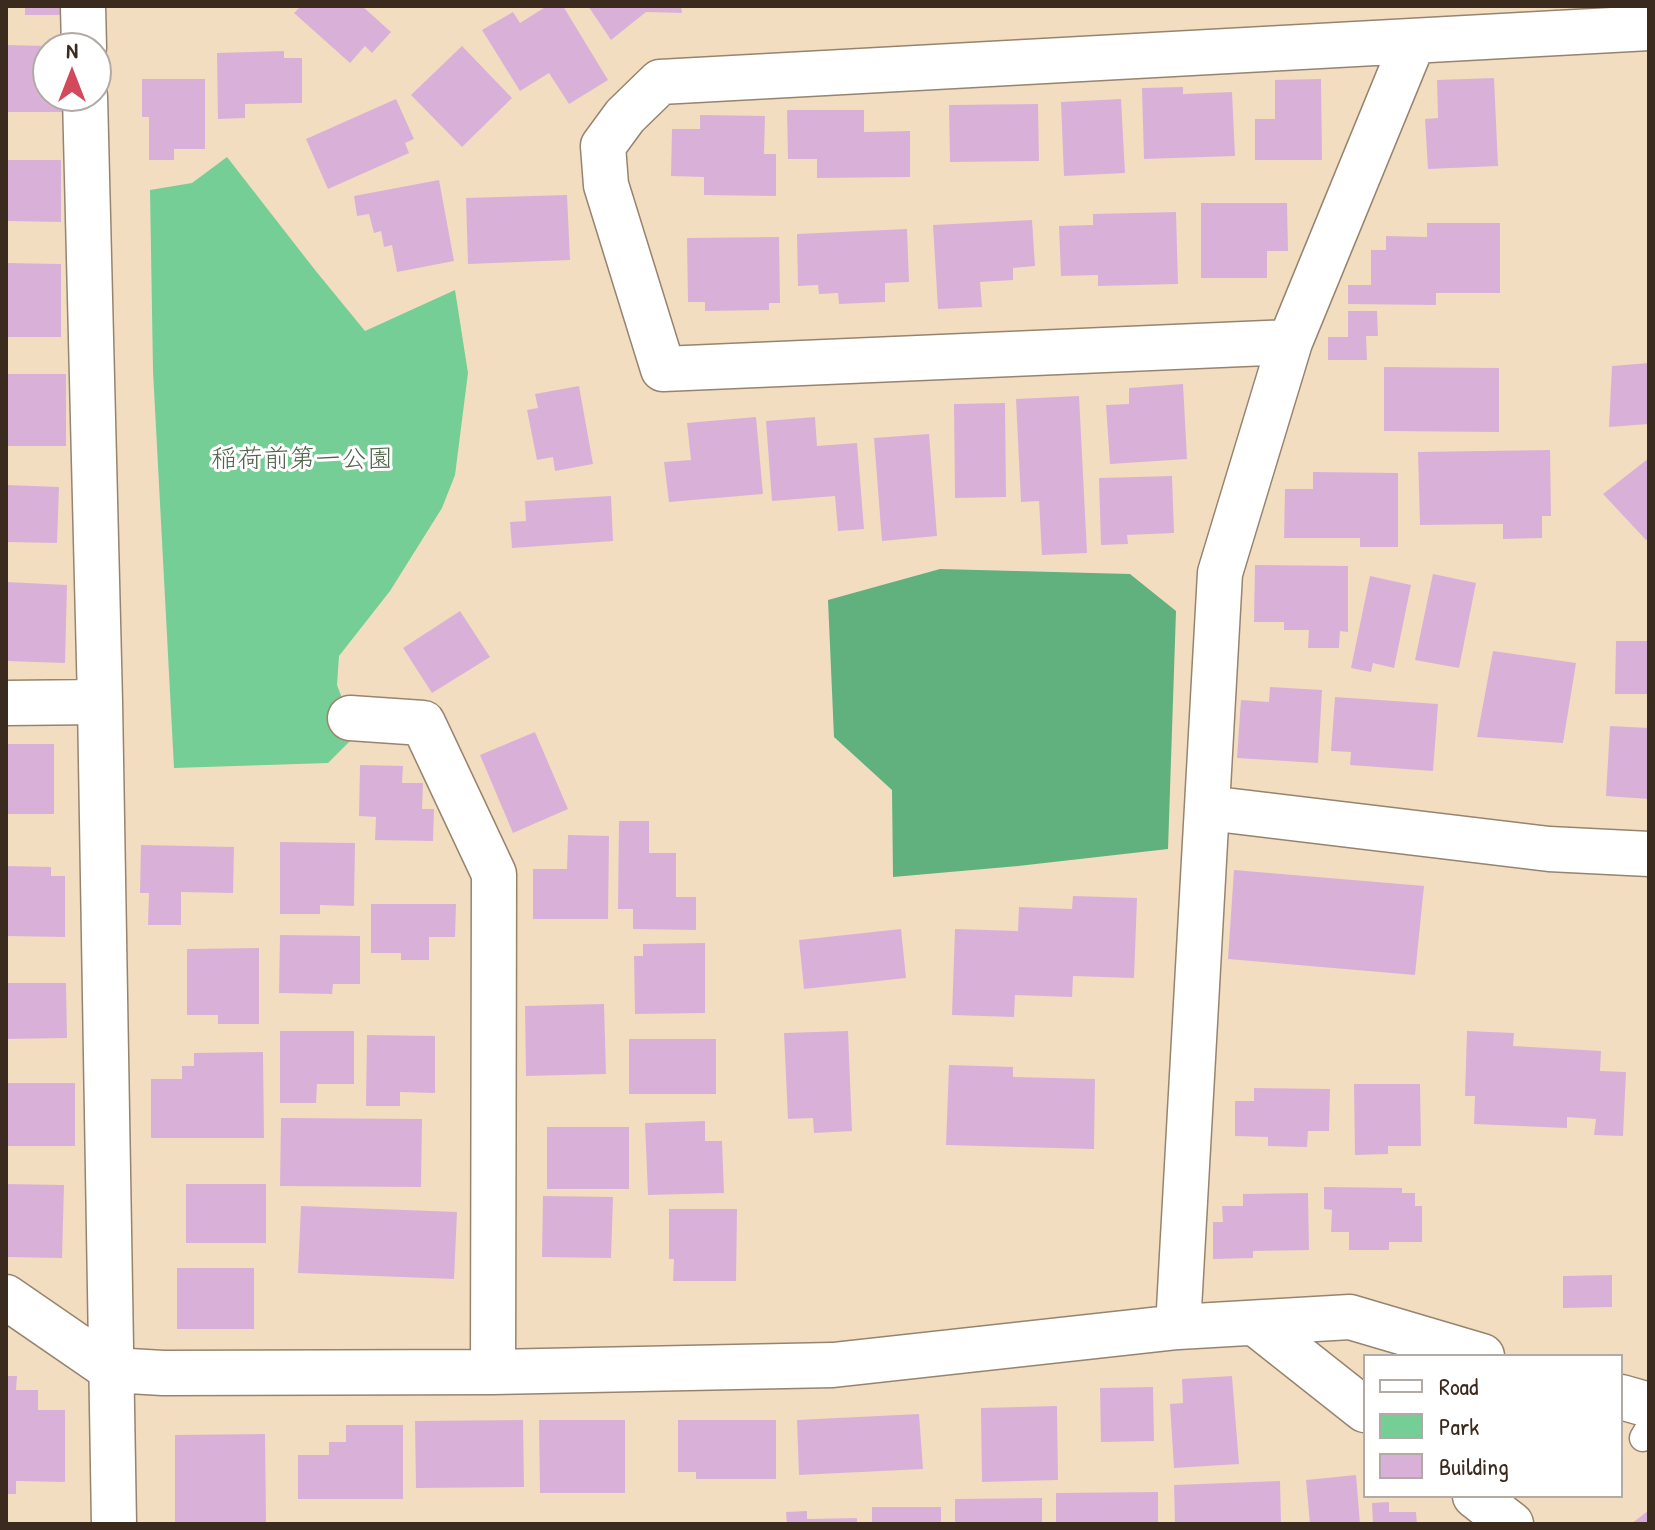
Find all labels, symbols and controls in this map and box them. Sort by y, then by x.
north arrow [32,32,112,112]
text: N [66,35,78,65]
park label: 稲荷前第一公園 [211,444,393,476]
legend [1363,1354,1623,1498]
text: Road [1439,1370,1478,1402]
text: Park [1439,1410,1479,1442]
text: Building [1439,1450,1509,1482]

